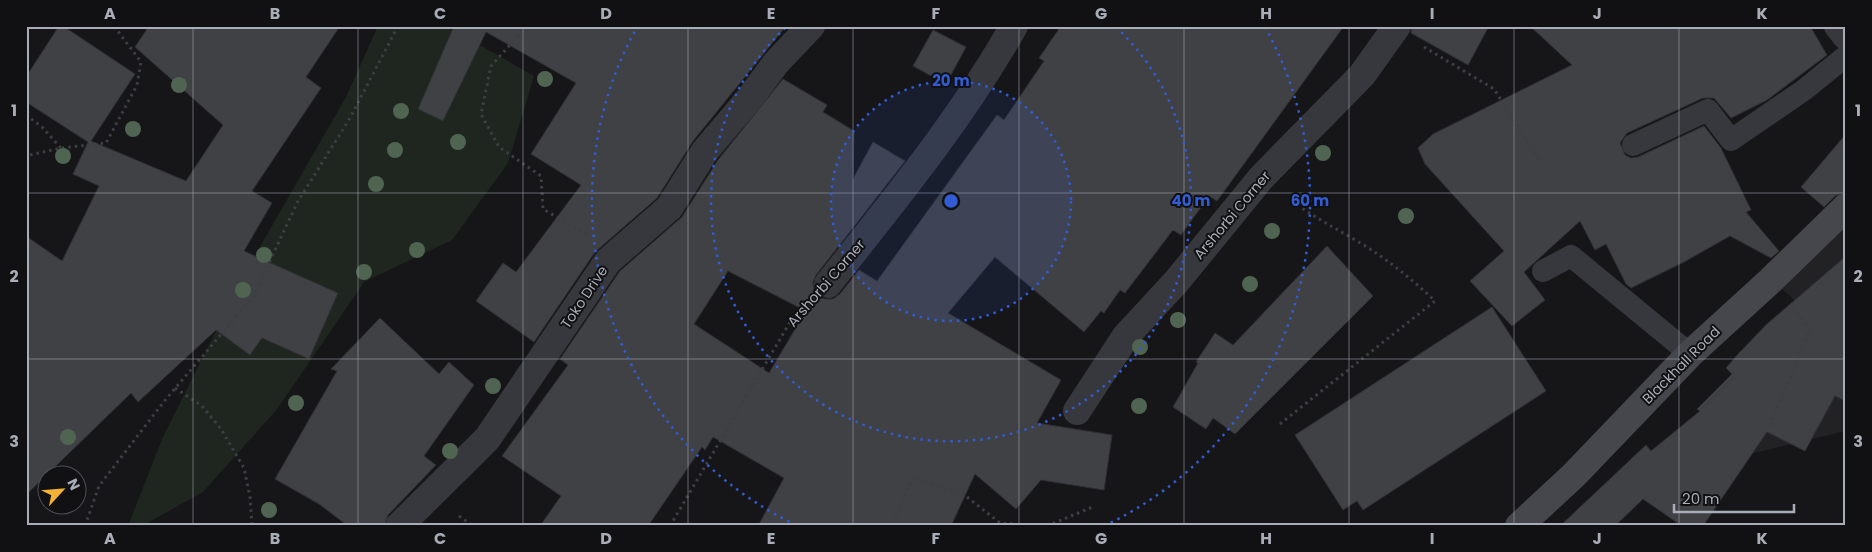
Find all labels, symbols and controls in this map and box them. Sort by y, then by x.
text: A [104,2,116,25]
text: B [270,2,280,25]
text: C [434,2,446,25]
text: D [600,2,612,25]
text: E [767,2,775,25]
text: F [932,2,941,25]
text: G [1095,2,1107,25]
text: H [1260,2,1272,25]
text: I [1430,2,1434,25]
text: J [1592,2,1602,25]
text: K [1756,2,1768,25]
text: 20 m [932,70,970,91]
text: 1 [11,99,17,122]
text: 1 [1855,99,1861,122]
street label: Arshorbi Corner [1189,167,1275,263]
text: 40 m [1171,190,1211,211]
text: 60 m [1291,190,1329,211]
centre of rings [942,192,960,210]
street label: Arshorbi Corner [782,235,870,331]
street label: Toko Drive [556,261,612,332]
text: 2 [9,265,19,288]
text: 2 [1853,265,1863,288]
street label: Blackhall Road [1638,322,1724,408]
text: 3 [9,430,19,453]
text: 3 [1853,430,1863,453]
north arrow [38,464,88,514]
text: N [62,475,85,493]
scale bar [1674,482,1794,514]
text: 20 m [1682,488,1720,509]
text: A [104,527,116,550]
text: B [270,527,280,550]
text: C [434,527,446,550]
text: D [600,527,612,550]
text: E [767,527,775,550]
text: F [932,527,941,550]
text: G [1095,527,1107,550]
text: H [1260,527,1272,550]
text: I [1430,527,1434,550]
text: J [1592,527,1602,550]
text: K [1756,527,1768,550]

